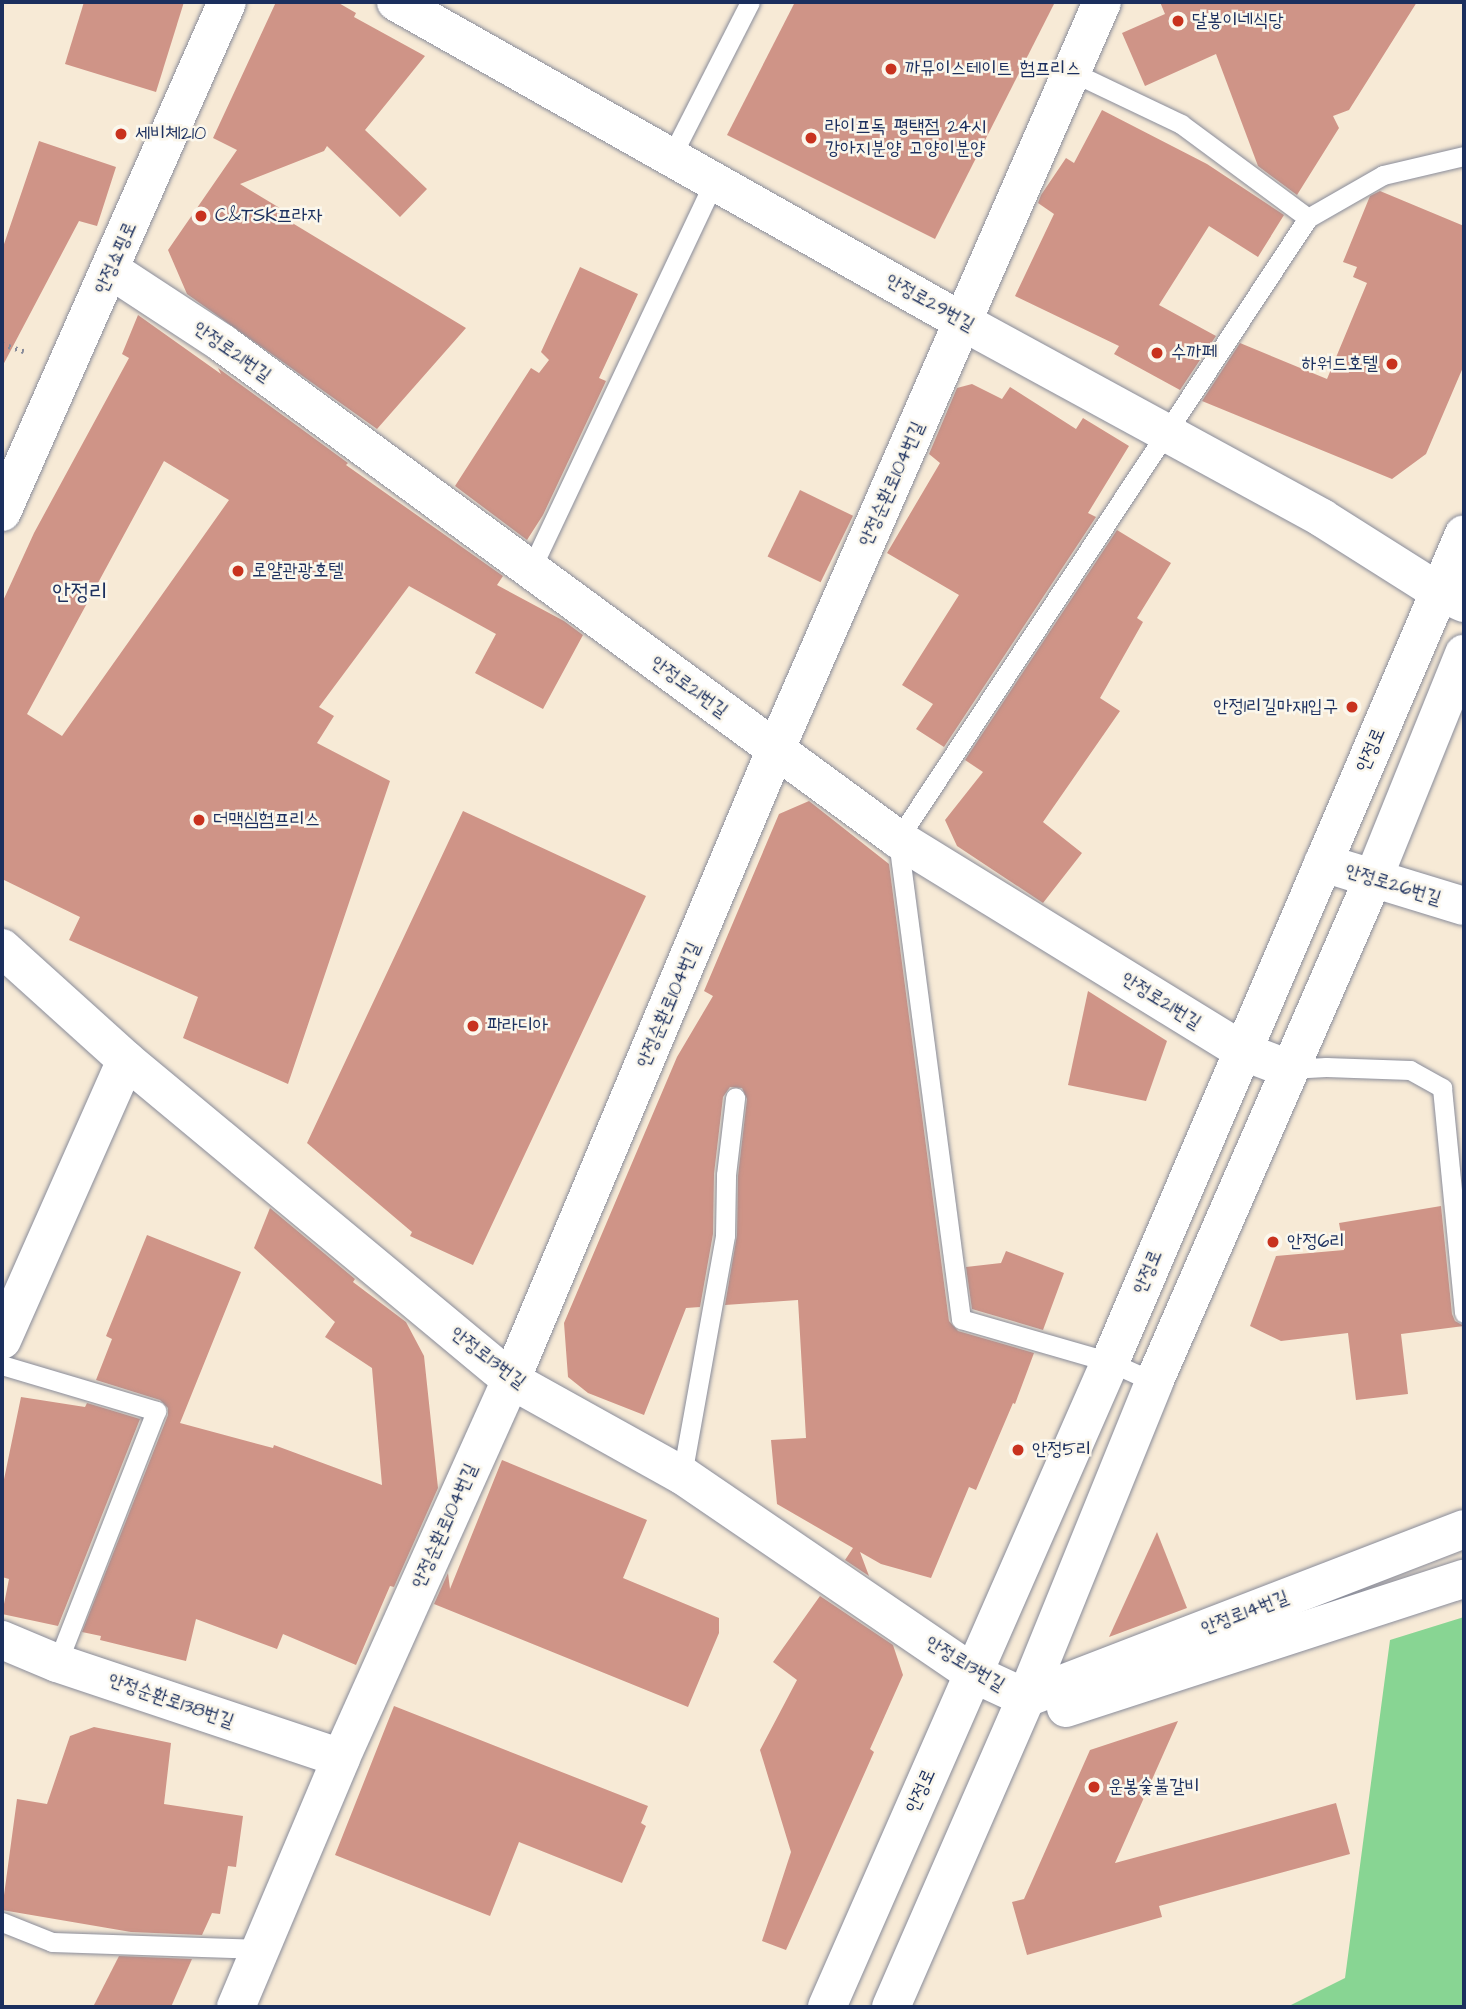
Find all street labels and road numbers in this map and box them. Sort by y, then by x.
street label: 안정쇼핑로 [90,218,142,298]
street label: 안정로29번길 [882,269,978,337]
street label: 안정로21번길 [189,317,275,387]
street label: 안정순환로104번길 [854,418,930,550]
street label: 안정로21번길 [646,651,732,723]
street label: 안정로 [1352,724,1390,776]
street label: 안정로26번길 [1342,860,1444,910]
street label: 안정순환로104번길 [632,939,706,1071]
street label: 안정로21번길 [1117,968,1205,1034]
street label: 안정로 [1129,1246,1167,1298]
street label: 안정로13번길 [446,1322,530,1394]
street label: 안정순환로104번길 [407,1460,483,1592]
street label: 안정로14번길 [1198,1586,1292,1640]
street label: 안정로13번길 [921,1631,1009,1697]
street label: 안정순환로138번길 [105,1669,237,1733]
street label: 안정로 [901,1765,941,1817]

